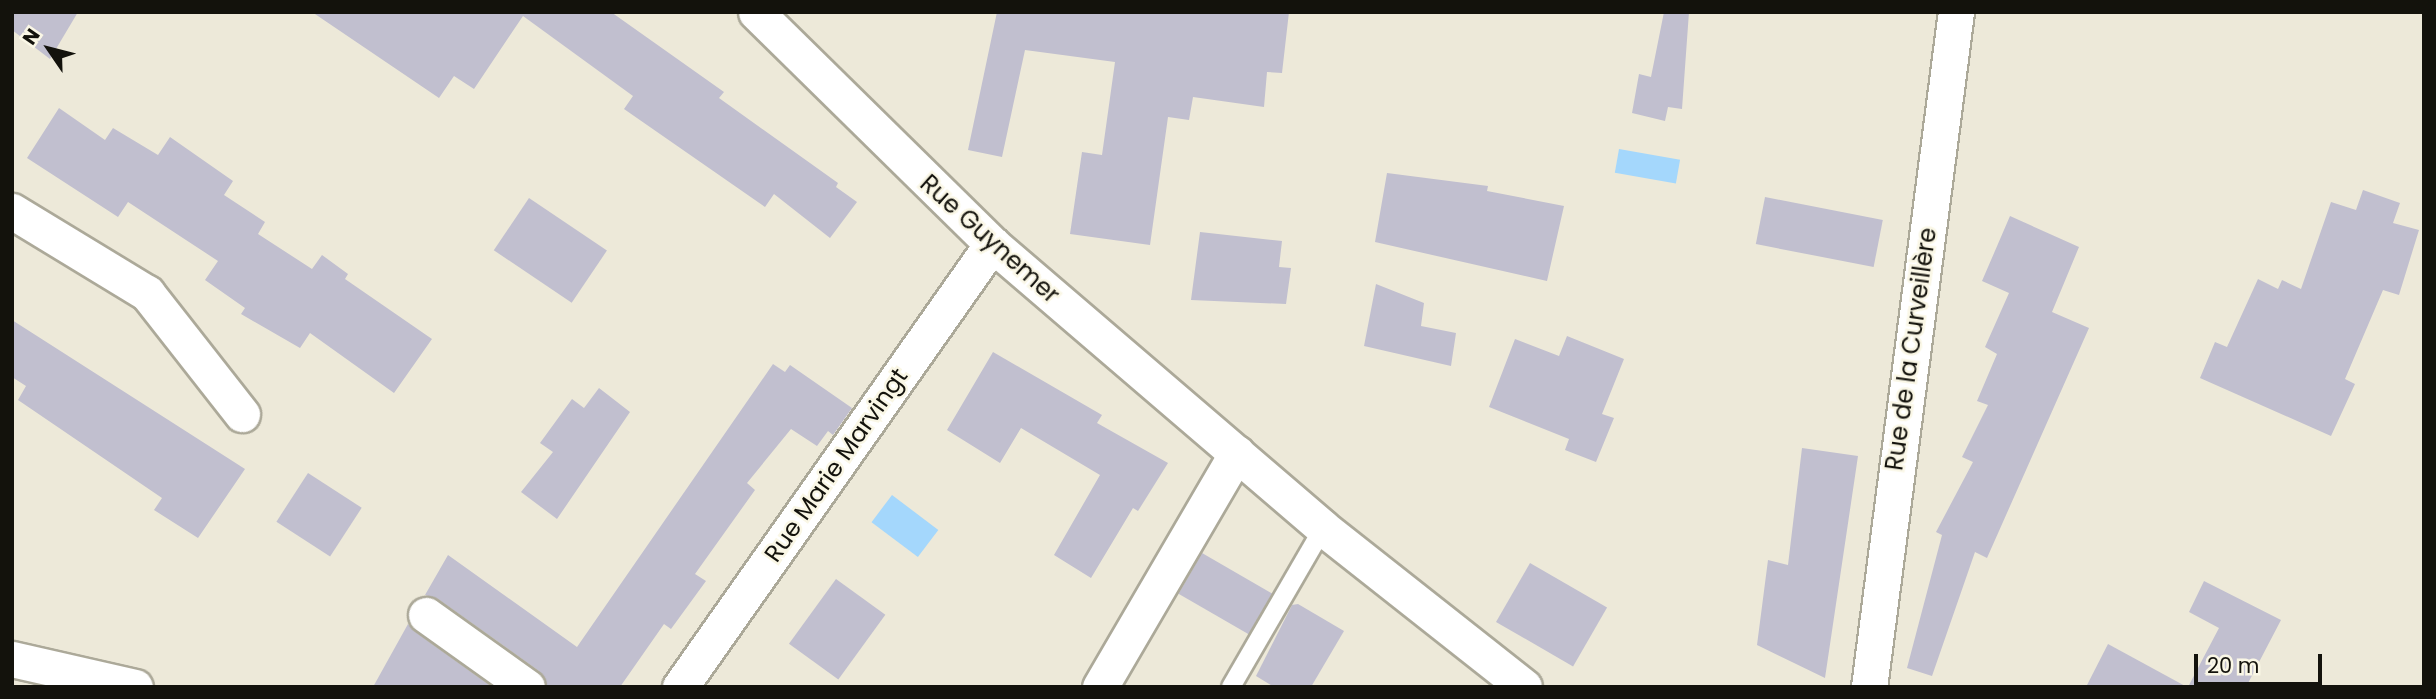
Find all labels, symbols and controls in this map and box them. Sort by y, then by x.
north arrow [14,14,84,84]
text: N [16,23,47,50]
street label: Rue Guynemer [914,169,1066,309]
street label: Rue de la Curveillère [1880,226,1942,472]
street label: Rue Marie Marvingt [758,363,914,567]
scale bar [2198,640,2326,684]
text: 20 m [2207,651,2260,680]

